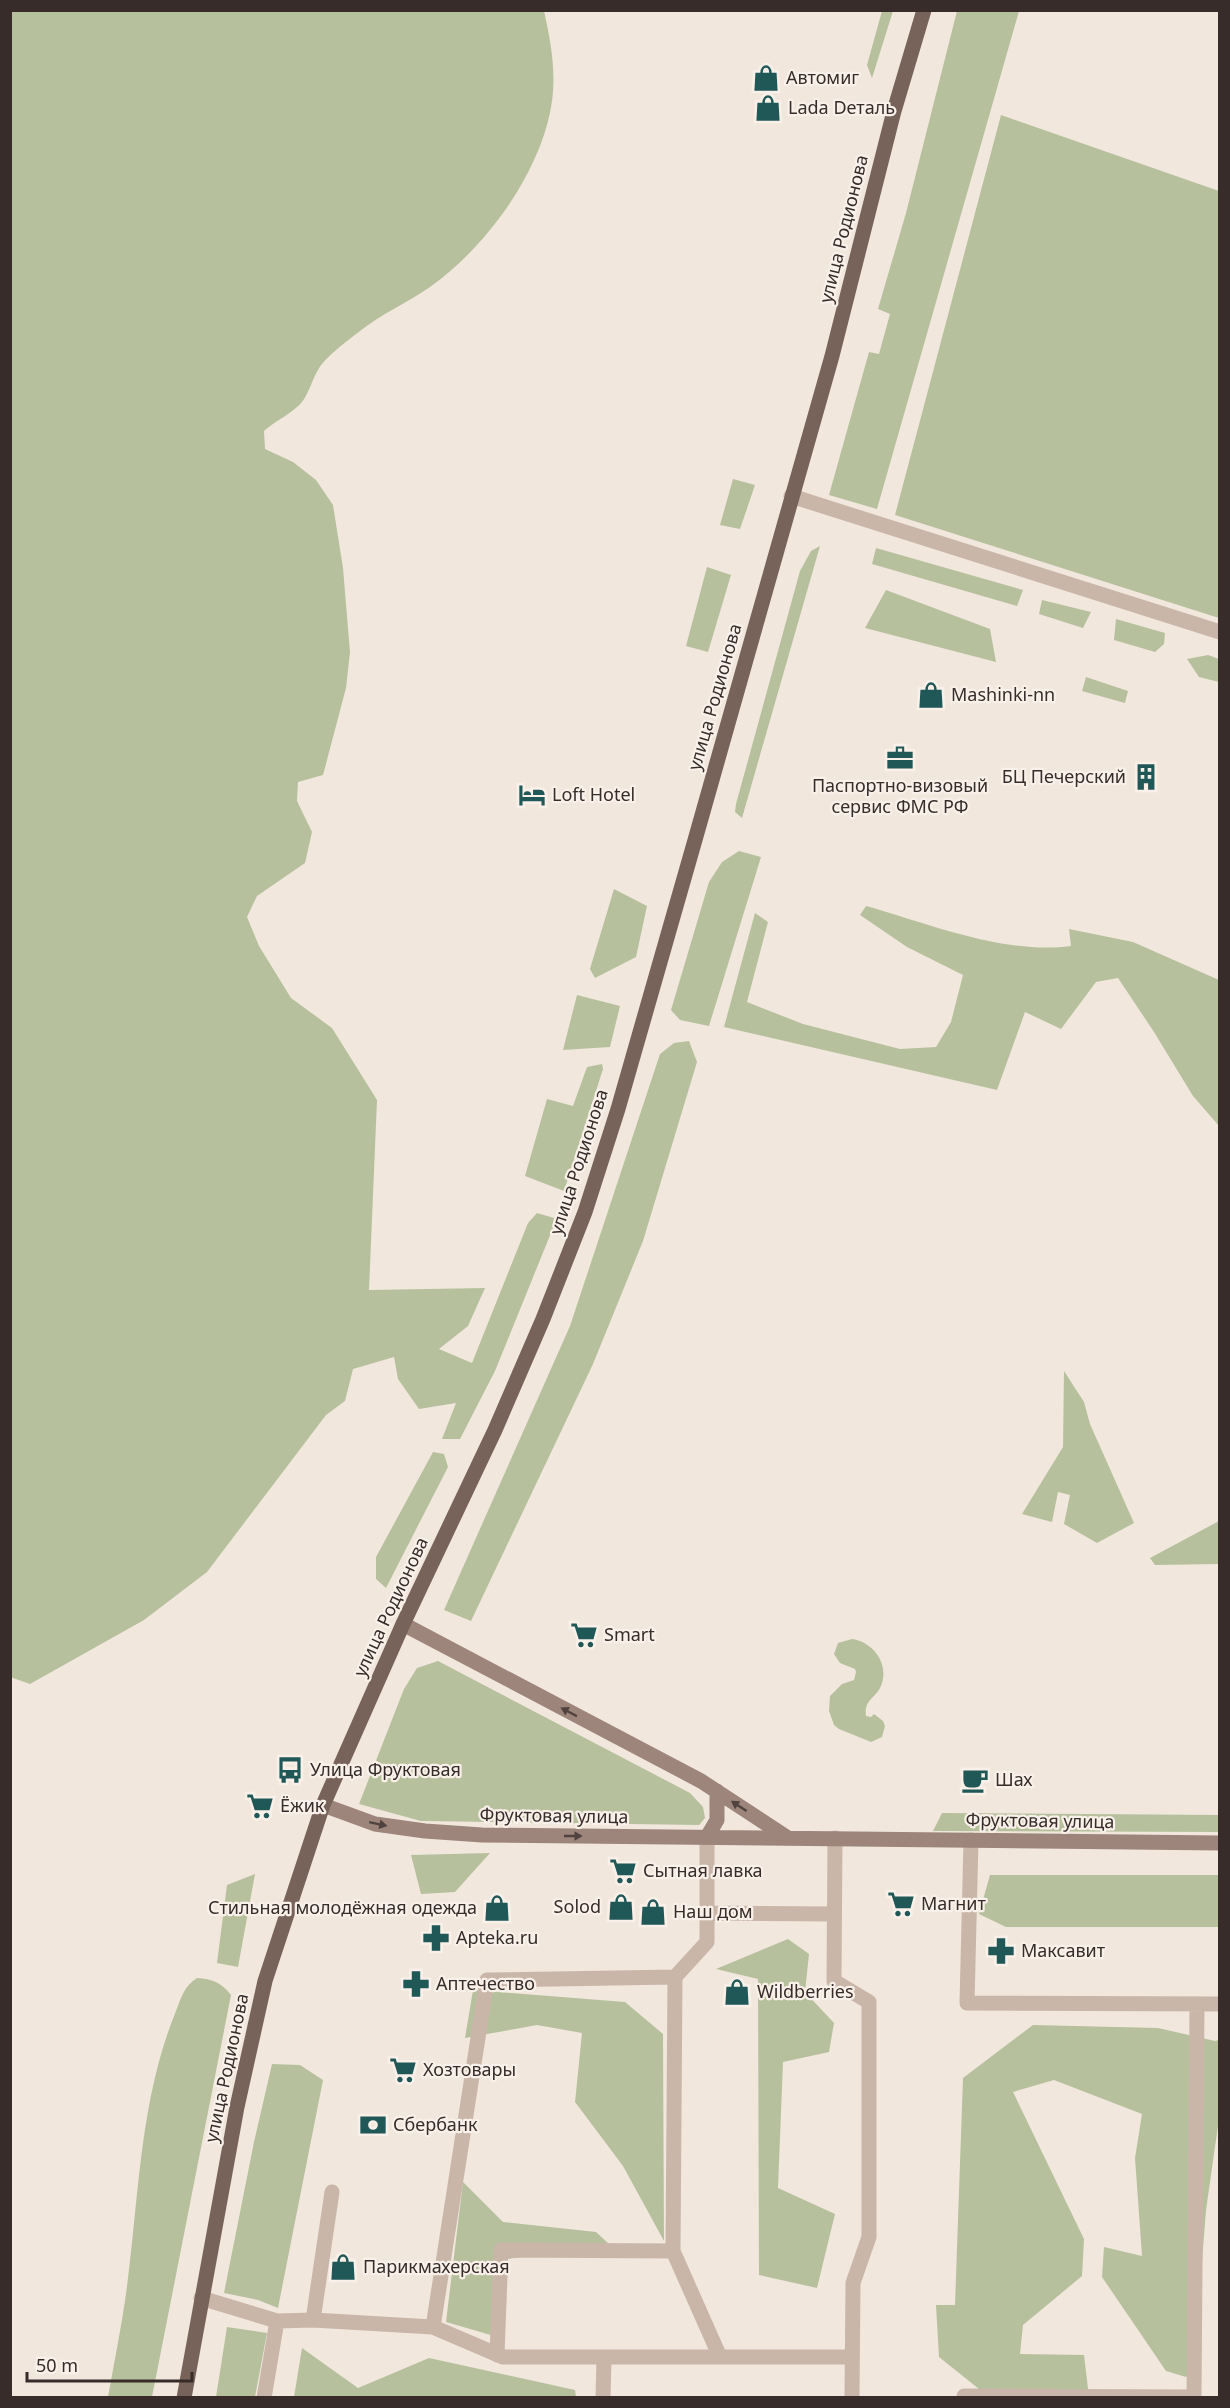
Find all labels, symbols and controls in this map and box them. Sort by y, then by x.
shop icon: Автомиг [751,63,781,93]
place label: Автомиг [786,65,859,89]
shop icon: Lada Dеталь [753,93,783,123]
place label: Lada Dеталь [788,95,895,119]
street label: улица Родионова [813,152,873,305]
street label: улица Родионова [682,621,746,773]
shop icon: Mashinki-nn [916,680,946,710]
place label: Mashinki-nn [951,682,1055,706]
office icon: Паспортно-визовый сервис ФМС РФ [885,743,915,773]
building icon: БЦ Печерский [1131,762,1161,792]
place label: БЦ Печерский [1002,764,1126,788]
place label: Паспортно-визовый сервис ФМС РФ [812,773,988,818]
hotel icon: Loft Hotel [517,780,547,810]
place label: Loft Hotel [552,782,635,806]
street label: улица Родионова [543,1086,613,1238]
street label: улица Родионова [347,1533,433,1680]
supermarket icon: Smart [569,1620,599,1650]
place label: Smart [604,1622,655,1646]
one-way arrow [560,1707,578,1717]
bus stop icon: Улица Фруктовая [275,1755,305,1785]
place label: Улица Фруктовая [310,1757,461,1781]
cafe icon: Шах [960,1765,990,1795]
place label: Шах [995,1767,1033,1791]
supermarket icon: Ёжик [245,1791,275,1821]
place label: Ёжик [280,1793,325,1817]
one-way arrow [732,1800,748,1812]
street label: Фруктовая улица [479,1802,629,1828]
street label: Фруктовая улица [965,1807,1115,1833]
one-way arrow [369,1820,388,1829]
one-way arrow [563,1831,582,1840]
supermarket icon: Сытная лавка [608,1856,638,1886]
place label: Сытная лавка [643,1858,763,1882]
supermarket icon: Магнит [886,1889,916,1919]
place label: Магнит [921,1891,986,1915]
shop icon: Solod [606,1892,636,1922]
shop icon: Стильная молодёжная одежда [482,1893,512,1923]
place label: Solod [554,1894,601,1918]
place label: Стильная молодёжная одежда [208,1895,477,1919]
shop icon: Наш дом [638,1897,668,1927]
place label: Наш дом [673,1899,753,1923]
pharmacy icon: Apteka.ru [421,1923,451,1953]
place label: Apteka.ru [456,1925,538,1949]
pharmacy icon: Максавит [986,1936,1016,1966]
place label: Максавит [1021,1938,1106,1962]
pharmacy icon: Аптечество [401,1969,431,1999]
place label: Аптечество [436,1971,535,1995]
shop icon: Wildberries [722,1977,752,2007]
place label: Wildberries [757,1979,854,2003]
street label: улица Родионова [199,1991,254,2144]
supermarket icon: Хозтовары [388,2055,418,2085]
place label: Хозтовары [423,2057,516,2081]
bank icon: Сбербанк [358,2110,388,2140]
place label: Сбербанк [393,2112,478,2136]
shop icon: Парикмахерская [328,2252,358,2282]
place label: Парикмахерская [363,2254,510,2278]
scale bar [27,2345,192,2383]
text: 50 m [36,2353,78,2377]

